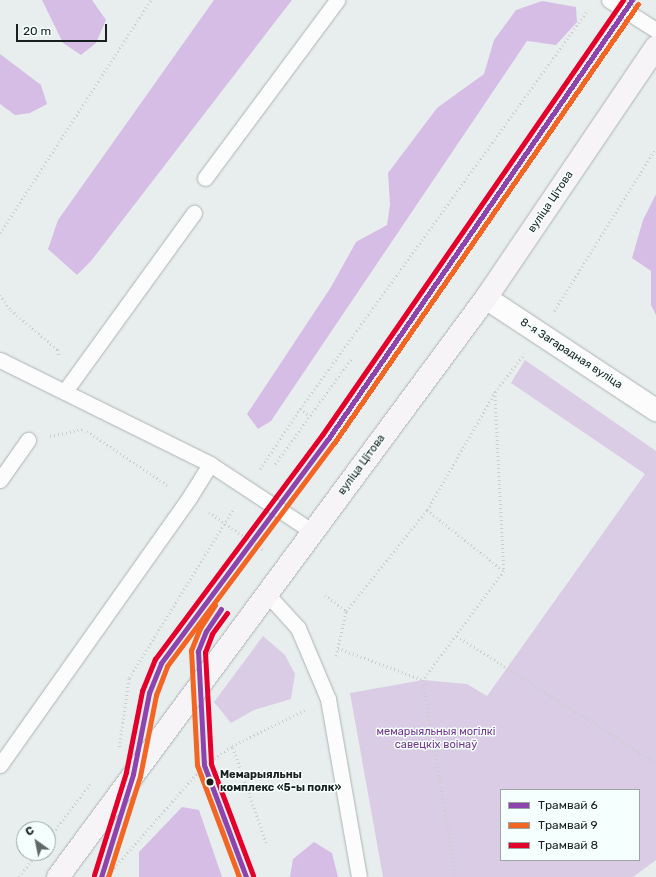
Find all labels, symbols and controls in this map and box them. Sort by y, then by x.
scale bar [18,16,109,42]
text: 20 m [23,24,51,38]
street label: вуліца Цітова [526,169,576,235]
street label: 8-я Загарадная вуліца [517,316,625,392]
street label: вуліца Цітова [336,432,388,498]
park label: мемарыяльныя могілкі савецкіх воінаў [377,726,495,752]
place label: Мемарыяльны комплекс «5-ы полк» [220,769,341,795]
marker: Мемарыяльны комплекс «5-ы полк» [203,775,217,789]
legend [500,789,640,861]
text: Трамвай 6 [538,798,598,812]
text: Трамвай 9 [538,818,598,832]
north arrow [16,821,56,861]
text: С [23,824,37,839]
text: Трамвай 8 [538,838,598,852]

